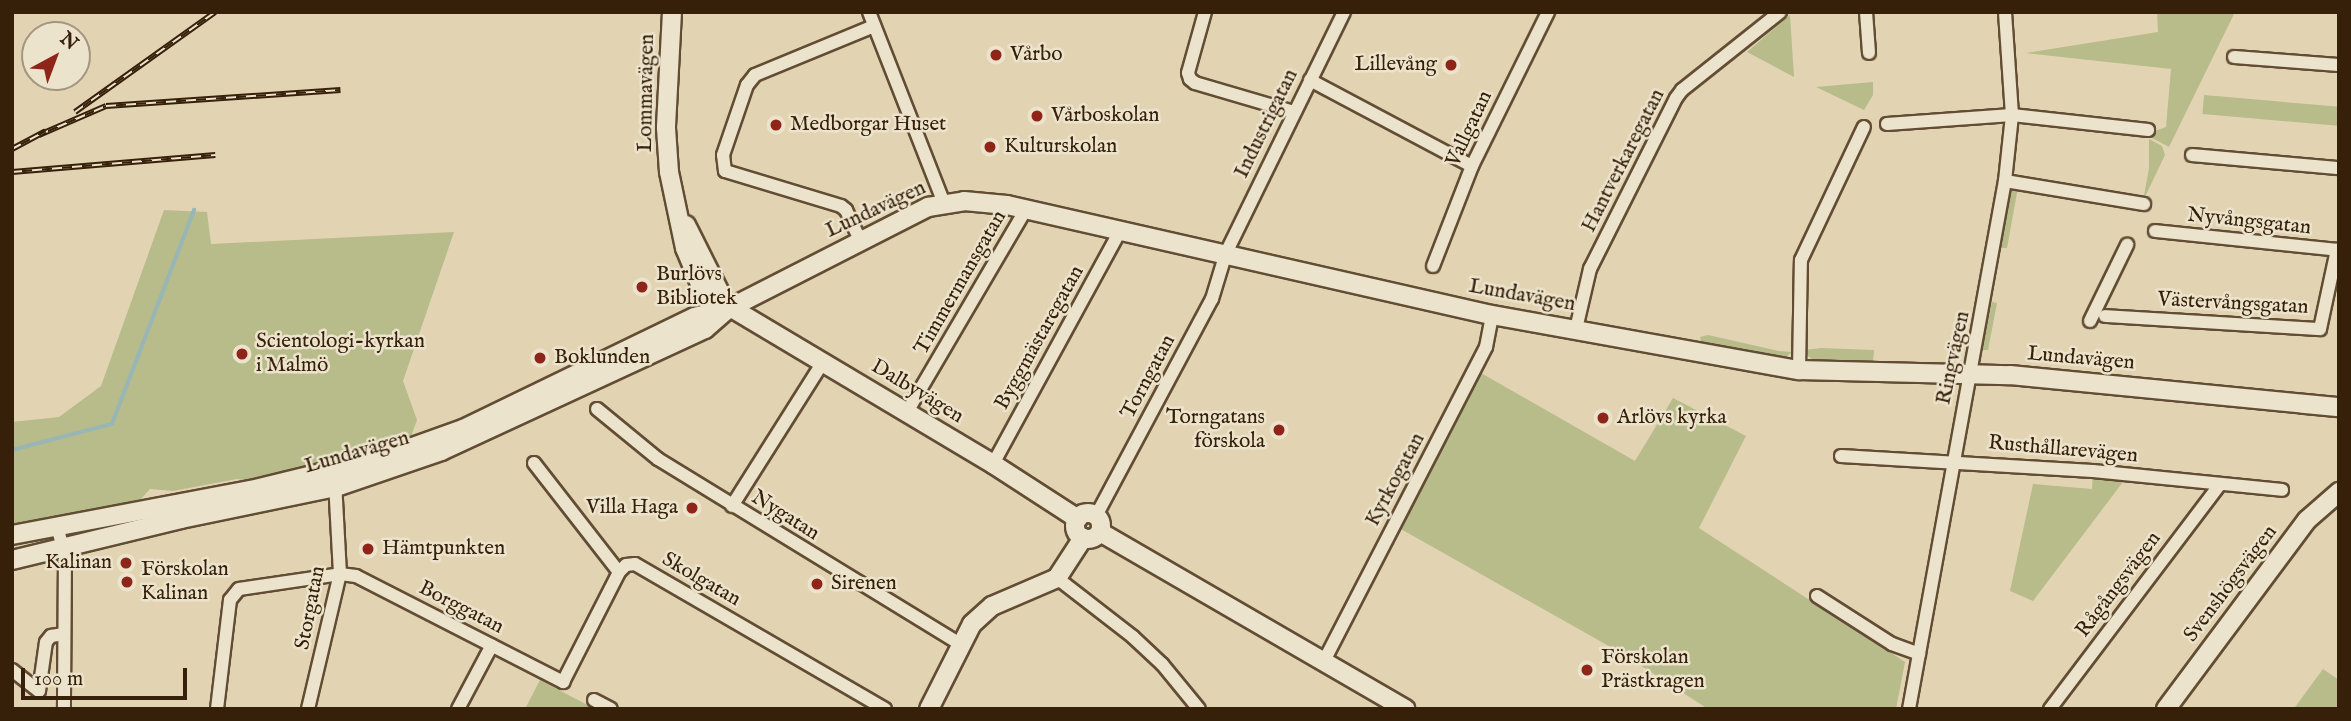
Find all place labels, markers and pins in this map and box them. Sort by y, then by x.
place label: Vårbo [1010,42,1063,68]
marker: Vårbo [988,47,1004,63]
place label: Lillevång [1354,52,1437,78]
marker: Lillevång [1443,57,1459,73]
place label: Vårboskolan [1051,103,1159,129]
marker: Vårboskolan [1029,108,1045,124]
place label: Medborgar Huset [790,112,946,138]
marker: Medborgar Huset [768,117,784,133]
place label: Kulturskolan [1004,134,1117,160]
marker: Kulturskolan [982,139,998,155]
place label: Burlövs Bibliotek [656,262,737,312]
marker: Burlövs Bibliotek [634,279,650,295]
place label: Scientologi-kyrkan i Malmö [256,329,425,379]
place label: Boklunden [554,345,650,371]
marker: Scientologi-kyrkan i Malmö [234,346,250,362]
marker: Boklunden [532,350,548,366]
place label: Torngatans förskola [1166,405,1265,455]
place label: Arlövs kyrka [1617,405,1726,431]
marker: Arlövs kyrka [1595,410,1611,426]
marker: Torngatans förskola [1271,422,1287,438]
place label: Villa Haga [586,495,678,521]
marker: Villa Haga [684,500,700,516]
place label: Hämtpunkten [382,536,505,562]
marker: Hämtpunkten [360,541,376,557]
place label: Kalinan [45,550,112,576]
marker: Kalinan [118,555,134,571]
place label: Förskolan Kalinan [141,557,229,607]
place label: Sirenen [831,571,897,597]
marker: Förskolan Kalinan [119,574,135,590]
marker: Sirenen [809,576,825,592]
place label: Förskolan Prästkragen [1601,645,1705,695]
marker: Förskolan Prästkragen [1579,662,1595,678]

